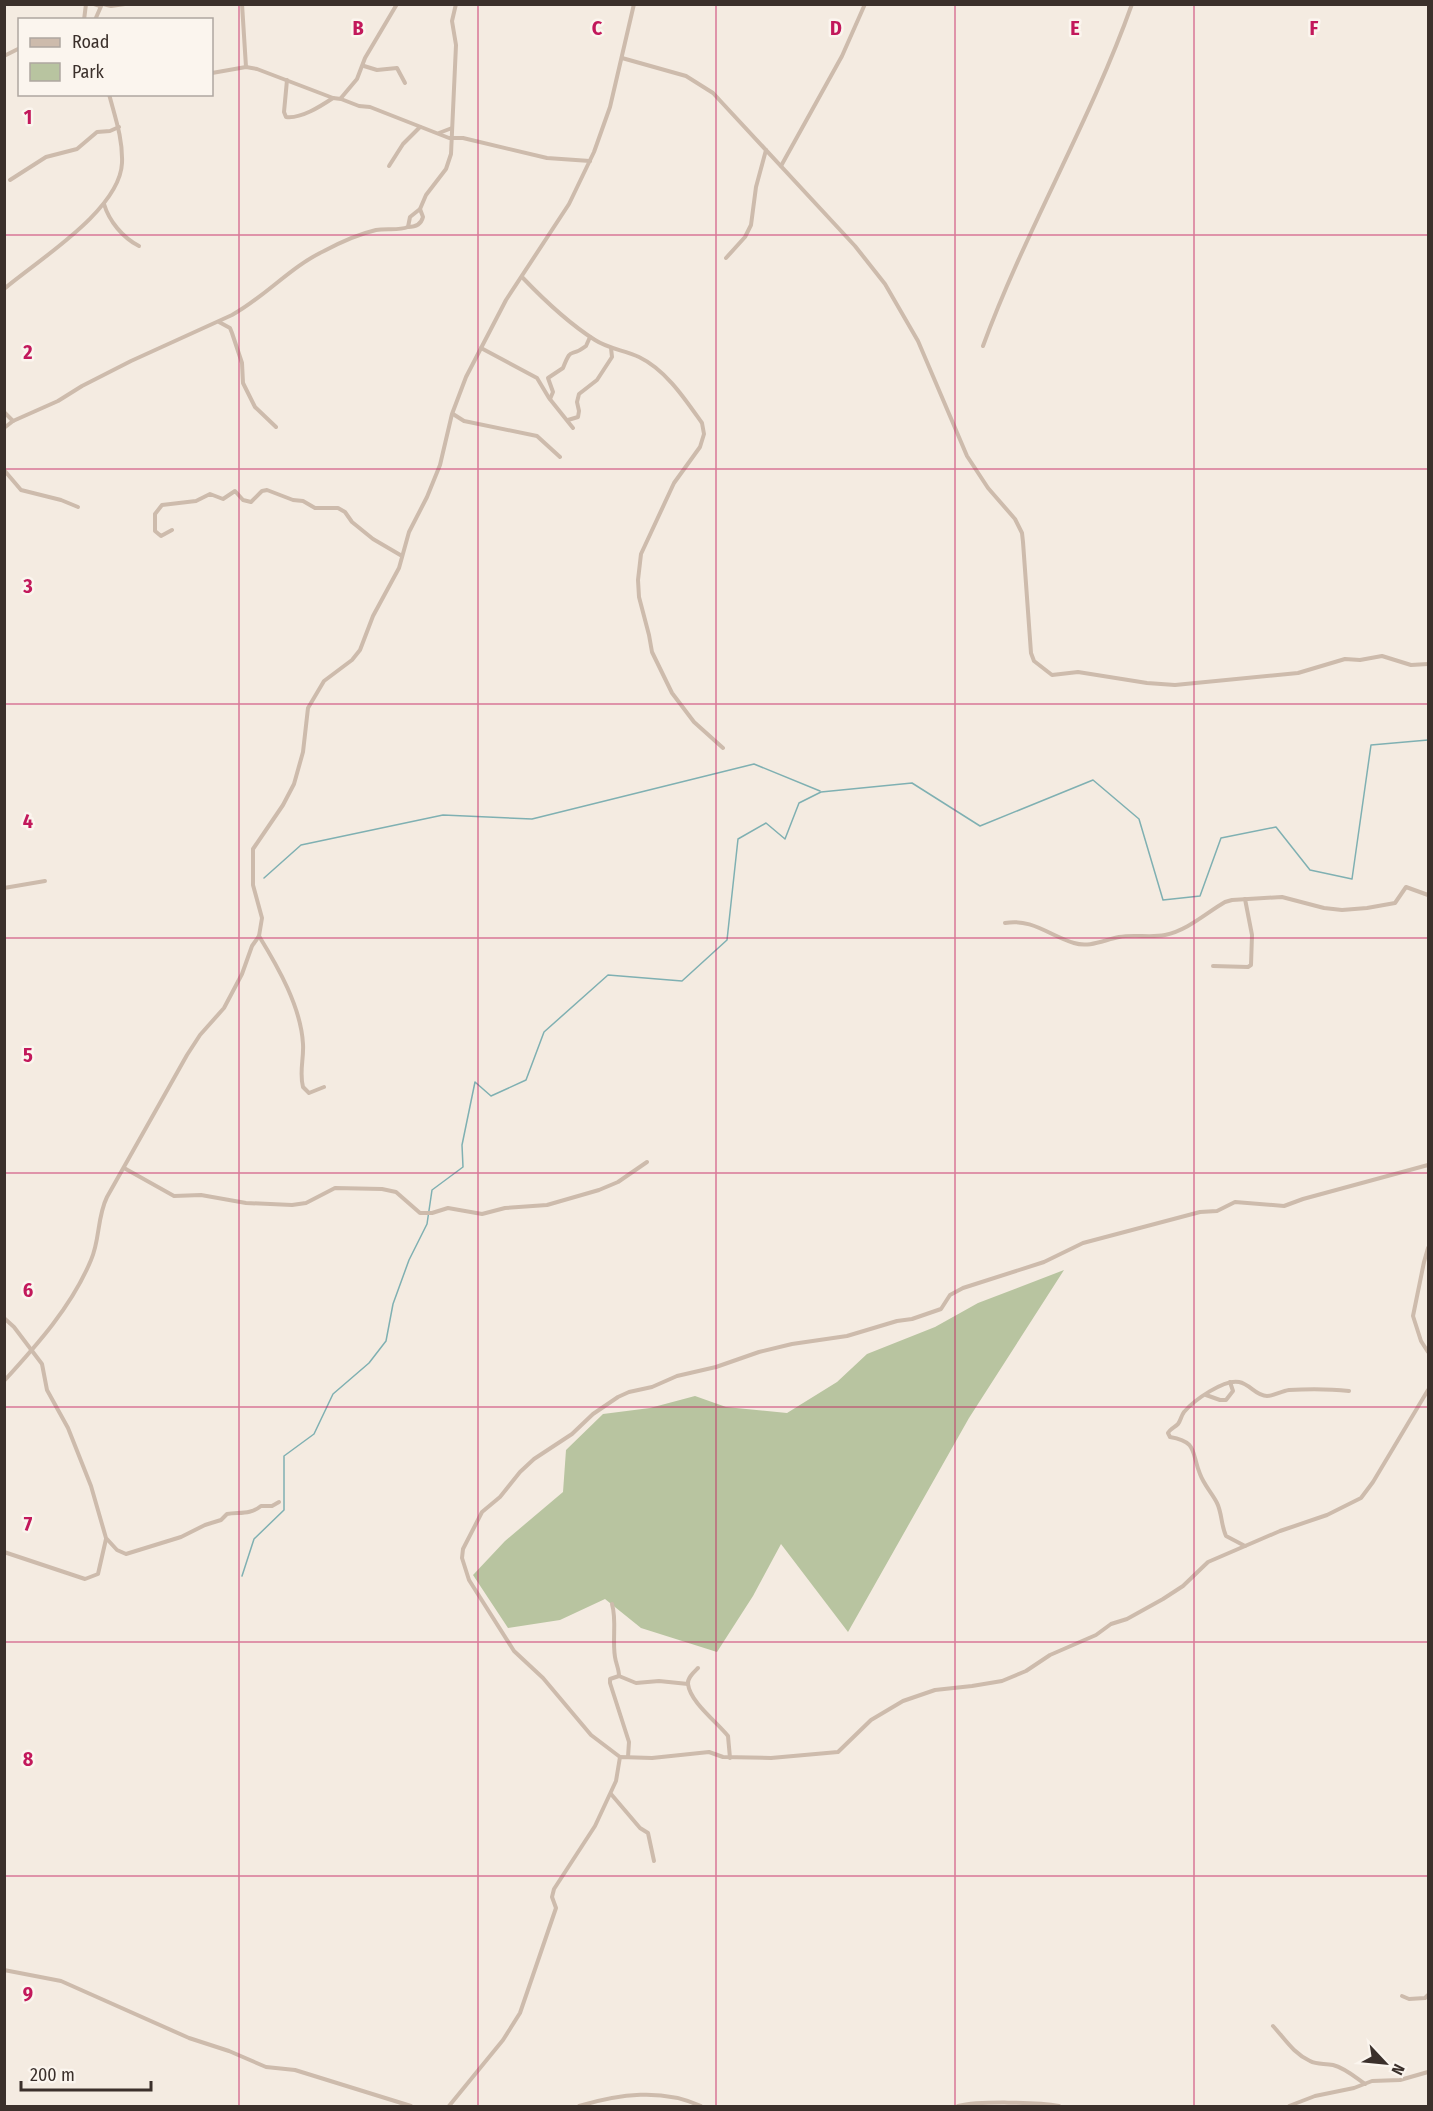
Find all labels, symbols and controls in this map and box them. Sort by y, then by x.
text: B [352,16,364,40]
text: C [592,16,603,40]
text: D [830,16,842,40]
text: E [1070,16,1080,40]
text: F [1310,16,1319,40]
legend [18,18,213,96]
text: Road [72,31,109,53]
text: Park [72,61,105,83]
text: 1 [24,105,32,129]
text: 2 [22,340,33,364]
text: 3 [22,574,33,598]
text: 4 [23,809,33,833]
text: 5 [23,1043,33,1067]
text: 6 [23,1278,33,1302]
text: 7 [24,1512,33,1536]
text: 8 [23,1747,34,1771]
text: 9 [23,1982,33,2006]
north arrow [1355,2033,1415,2093]
scale bar [21,2054,152,2092]
text: N [1387,2061,1409,2078]
text: 200 m [30,2064,75,2086]

